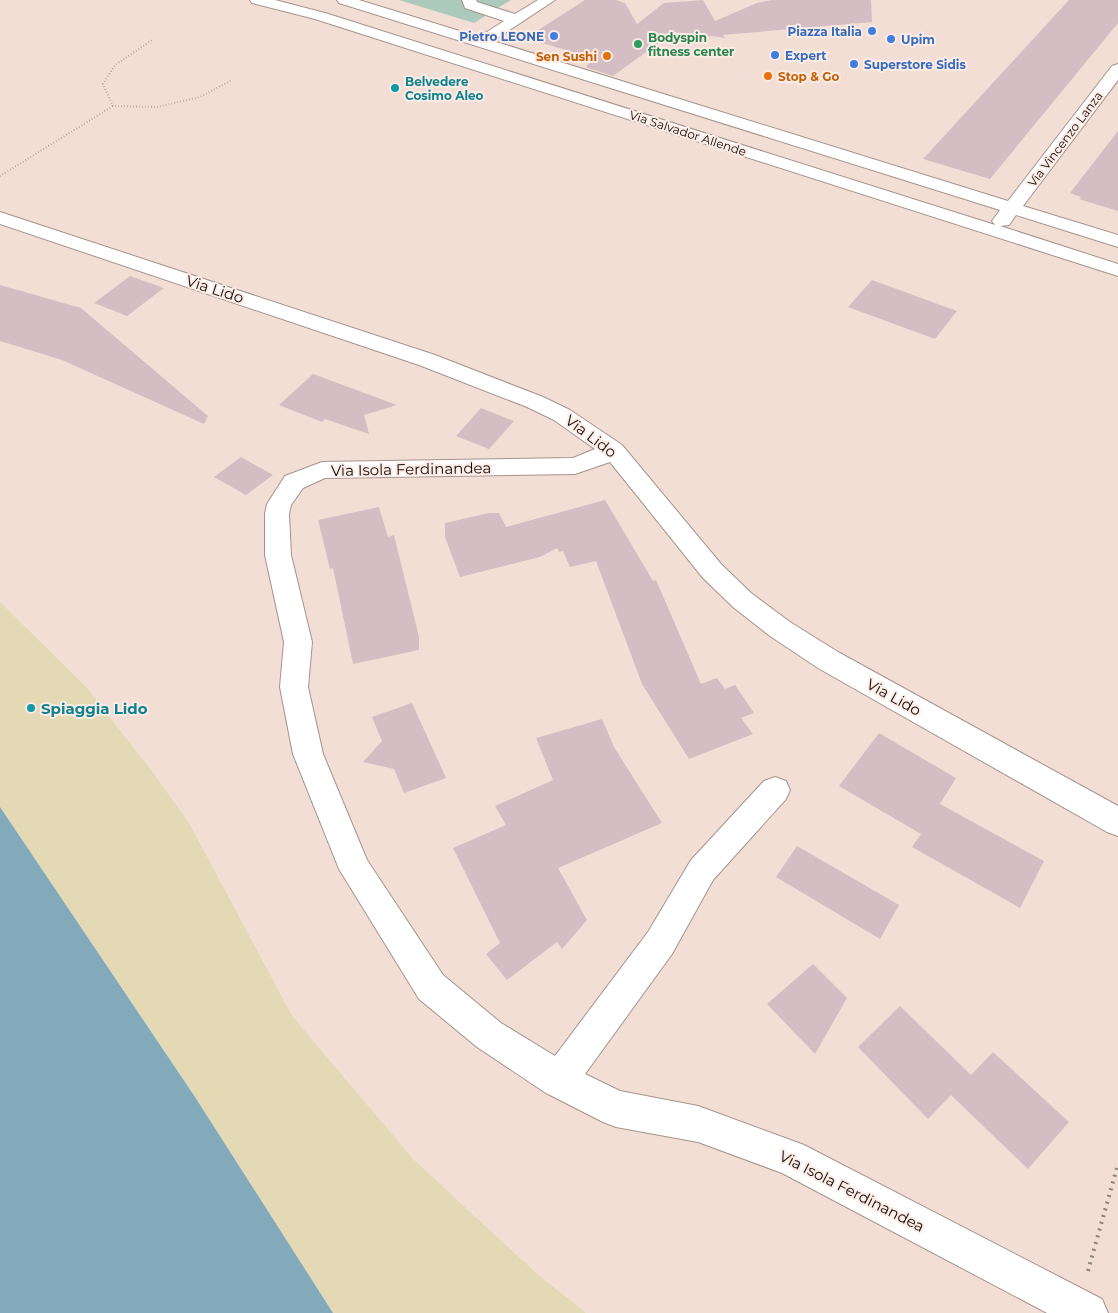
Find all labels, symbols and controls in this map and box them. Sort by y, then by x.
place label: Piazza Italia [787,24,862,39]
marker: Piazza Italia [866,25,878,37]
place label: Pietro LEONE [459,29,544,44]
marker: Pietro LEONE [548,30,560,42]
place label: Bodyspin fitness center [648,30,734,59]
place label: Upim [901,32,935,47]
marker: Upim [885,33,897,45]
marker: Bodyspin fitness center [632,38,644,50]
place label: Expert [785,48,827,63]
place label: Sen Sushi [536,49,597,64]
marker: Expert [769,49,781,61]
marker: Sen Sushi [601,50,613,62]
place label: Superstore Sidis [864,57,966,72]
marker: Superstore Sidis [848,58,860,70]
place label: Stop & Go [778,69,840,84]
marker: Stop & Go [762,70,774,82]
place label: Belvedere Cosimo Aleo [405,74,484,103]
marker: Belvedere Cosimo Aleo [389,82,401,94]
street label: Via Vincenzo Lanza [1024,88,1106,190]
street label: Via Salvador Allende [628,107,748,159]
street label: Via Lido [184,271,246,307]
street label: Via Lido [562,411,620,461]
street label: Via Isola Ferdinandea [331,458,491,480]
street label: Via Lido [863,674,925,720]
place label: Spiaggia Lido [41,699,148,718]
marker: Spiaggia Lido [25,702,37,714]
street label: Via Isola Ferdinandea [776,1146,928,1236]

